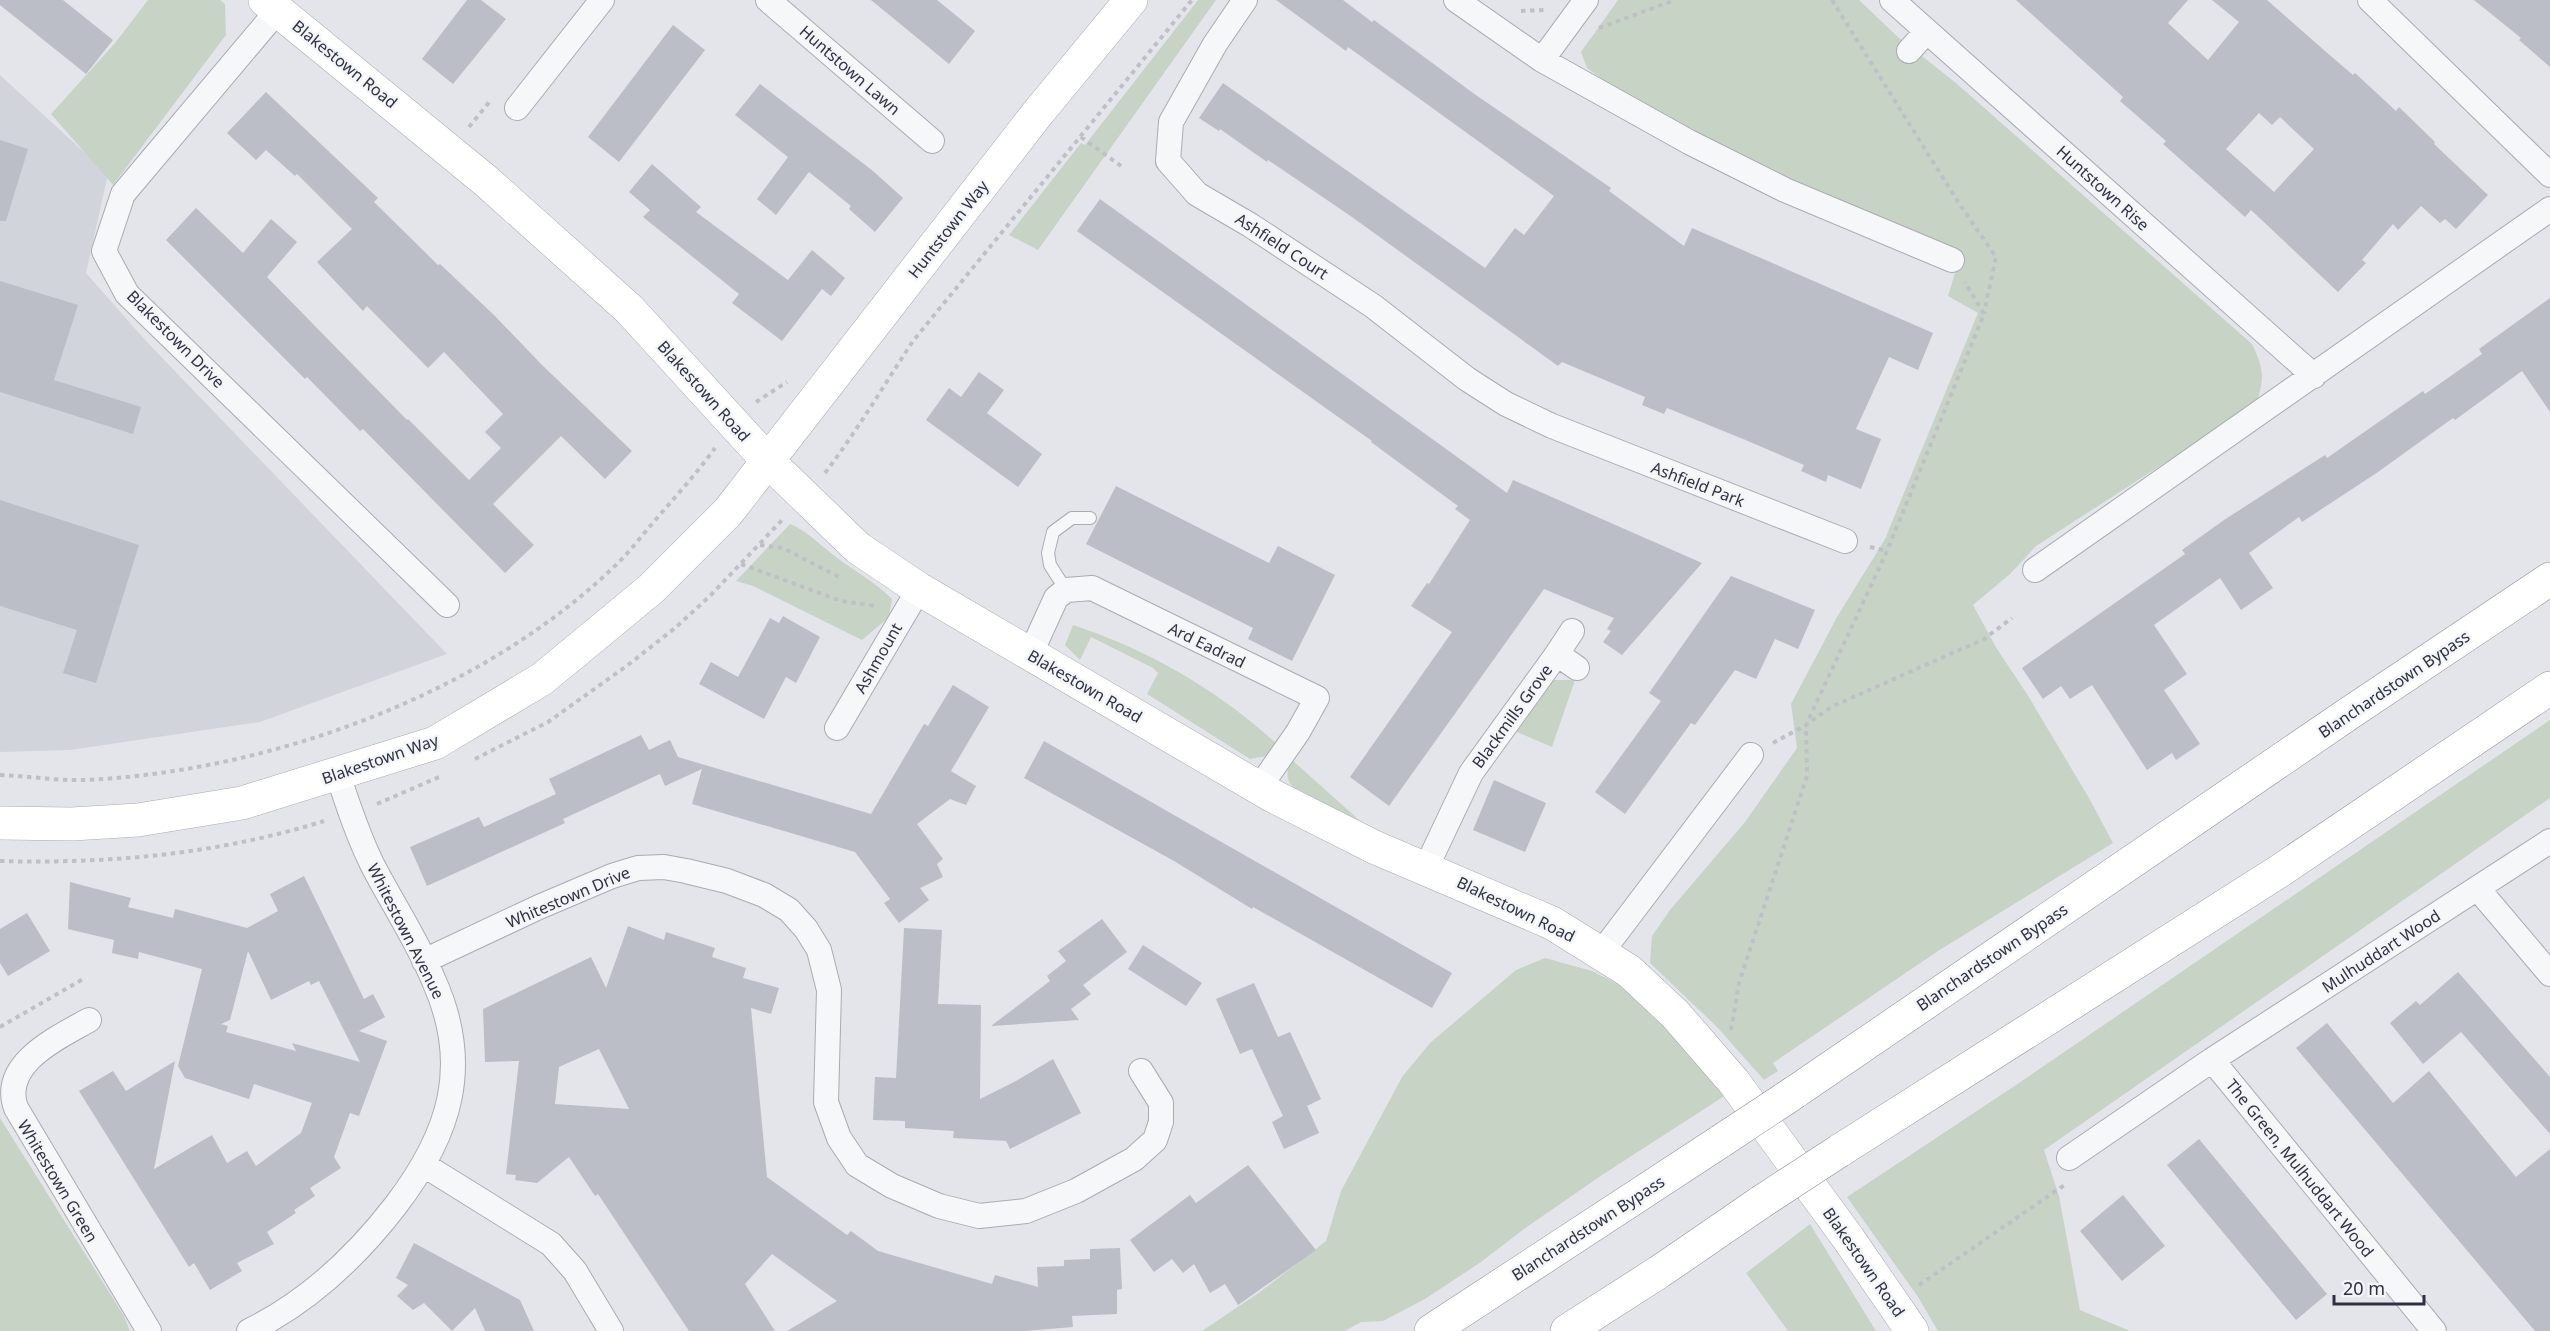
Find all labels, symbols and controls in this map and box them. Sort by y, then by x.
street label: Blakestown Road [288,15,402,113]
street label: Huntstown Lawn [795,20,905,120]
street label: Huntstown Rise [2052,140,2154,236]
street label: Huntstown Way [903,175,994,282]
street label: Ashfield Court [1231,208,1333,284]
street label: Blakestown Drive [122,285,230,393]
street label: Blakestown Road [653,336,755,446]
street label: Ashfield Park [1648,456,1748,512]
street label: Ard Eadrad [1165,617,1249,673]
street label: Ashmount [849,619,907,697]
street label: Blanchardstown Bypass [2314,625,2474,743]
street label: Blakestown Road [1024,644,1146,728]
street label: Blackmills Grove [1467,660,1557,772]
street label: Blakestown Way [319,728,442,789]
street label: Whitestown Avenue [362,859,450,1003]
street label: Whitestown Drive [503,861,633,933]
street label: Blakestown Road [1453,871,1579,947]
street label: Blanchardstown Bypass [1912,898,2072,1016]
street label: Mulhuddart Wood [2317,904,2445,998]
street label: The Green, Mulhuddart Wood [2221,1074,2379,1262]
street label: Whitestown Green [13,1116,103,1246]
street label: Blanchardstown Bypass [1507,1170,1669,1286]
street label: Blakestown Road [1818,1203,1910,1321]
scale bar [2334,1268,2424,1306]
text: 20 m [2343,1276,2385,1300]

